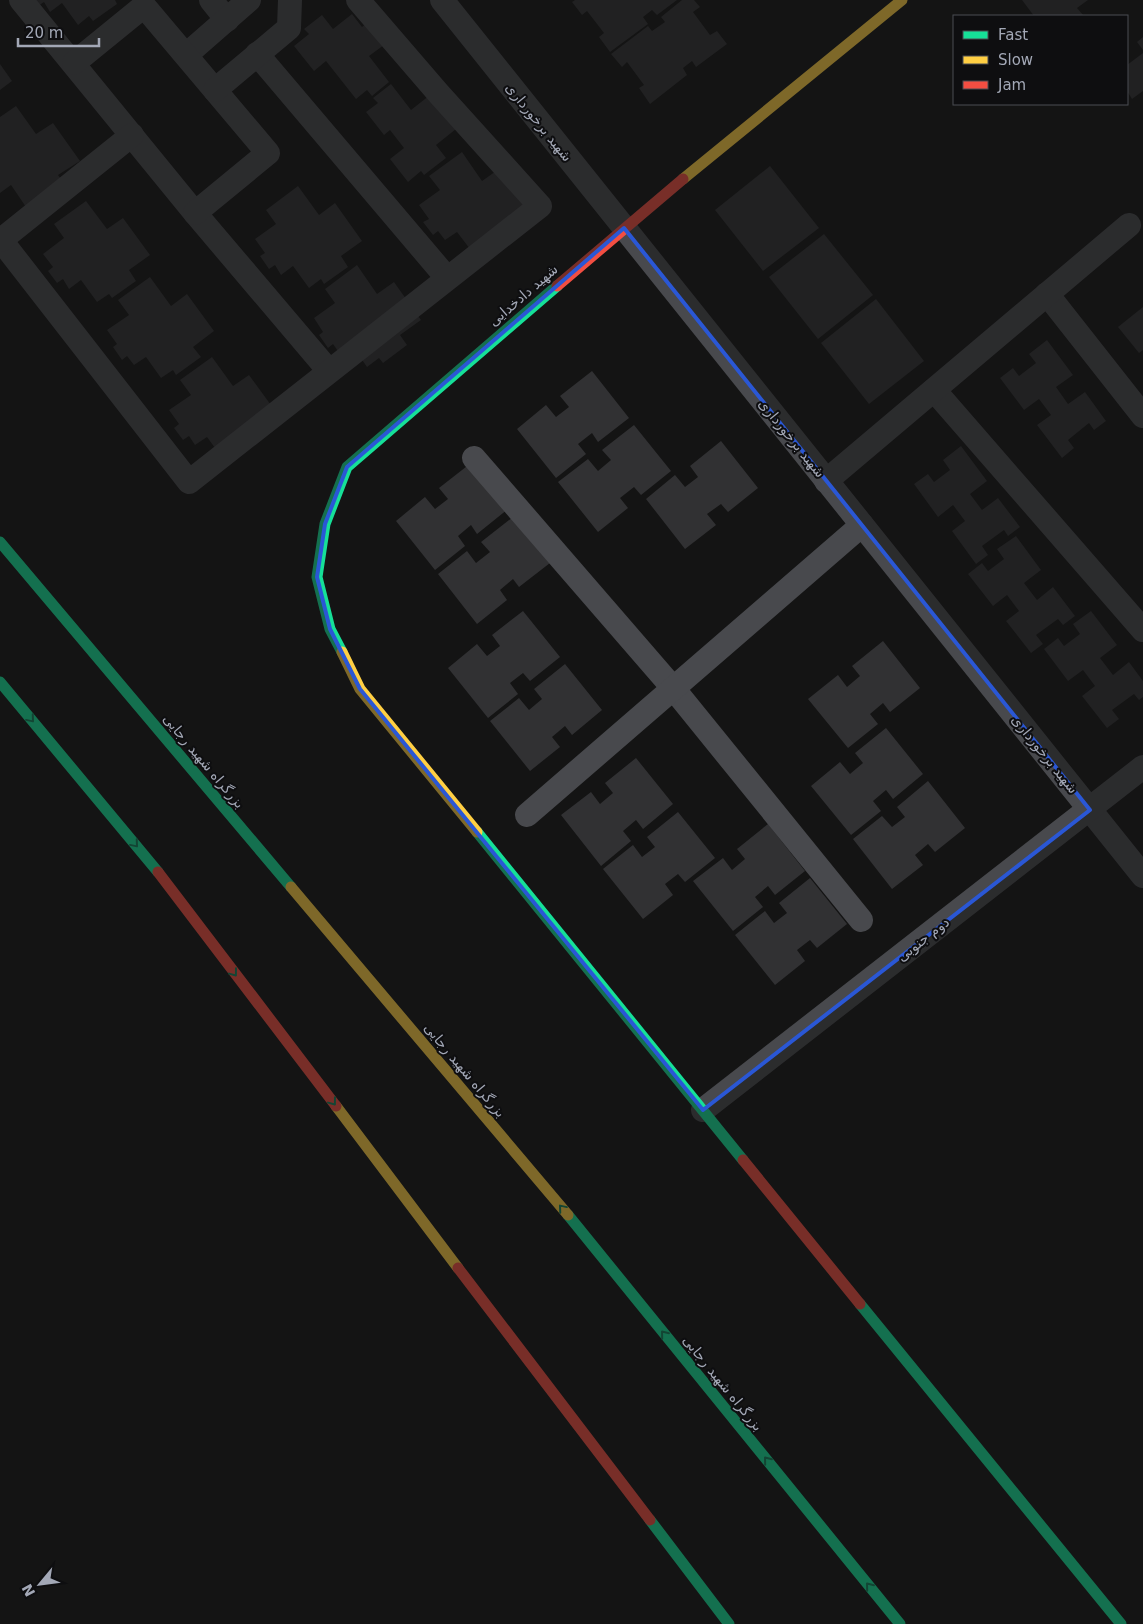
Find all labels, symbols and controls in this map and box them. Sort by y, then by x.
scale bar [18,15,99,47]
legend [953,15,1128,105]
text: 20 m [25,24,63,42]
text: Fast [998,26,1028,44]
text: Slow [998,51,1033,69]
text: Jam [997,76,1026,94]
street label: شهید برخورداری [502,80,576,165]
street label: شهید دادخدایی [485,261,561,330]
street label: شهید برخورداری [755,396,829,481]
street label: بزرگراه شهید رجایی [159,711,248,812]
street label: شهید برخورداری [1008,712,1082,797]
one-way arrow [26,713,34,722]
one-way arrow [129,839,138,848]
street label: دوم جنوبی [894,914,953,965]
one-way arrow [229,967,237,976]
street label: بزرگراه شهید رجایی [420,1020,509,1121]
one-way arrow [327,1096,335,1105]
one-way arrow [558,1204,567,1213]
one-way arrow [661,1330,670,1339]
street label: بزرگراه شهید رجایی [679,1332,766,1434]
one-way arrow [764,1457,772,1466]
north arrow [15,1559,65,1609]
text: N [19,1581,38,1599]
one-way arrow [866,1583,874,1592]

